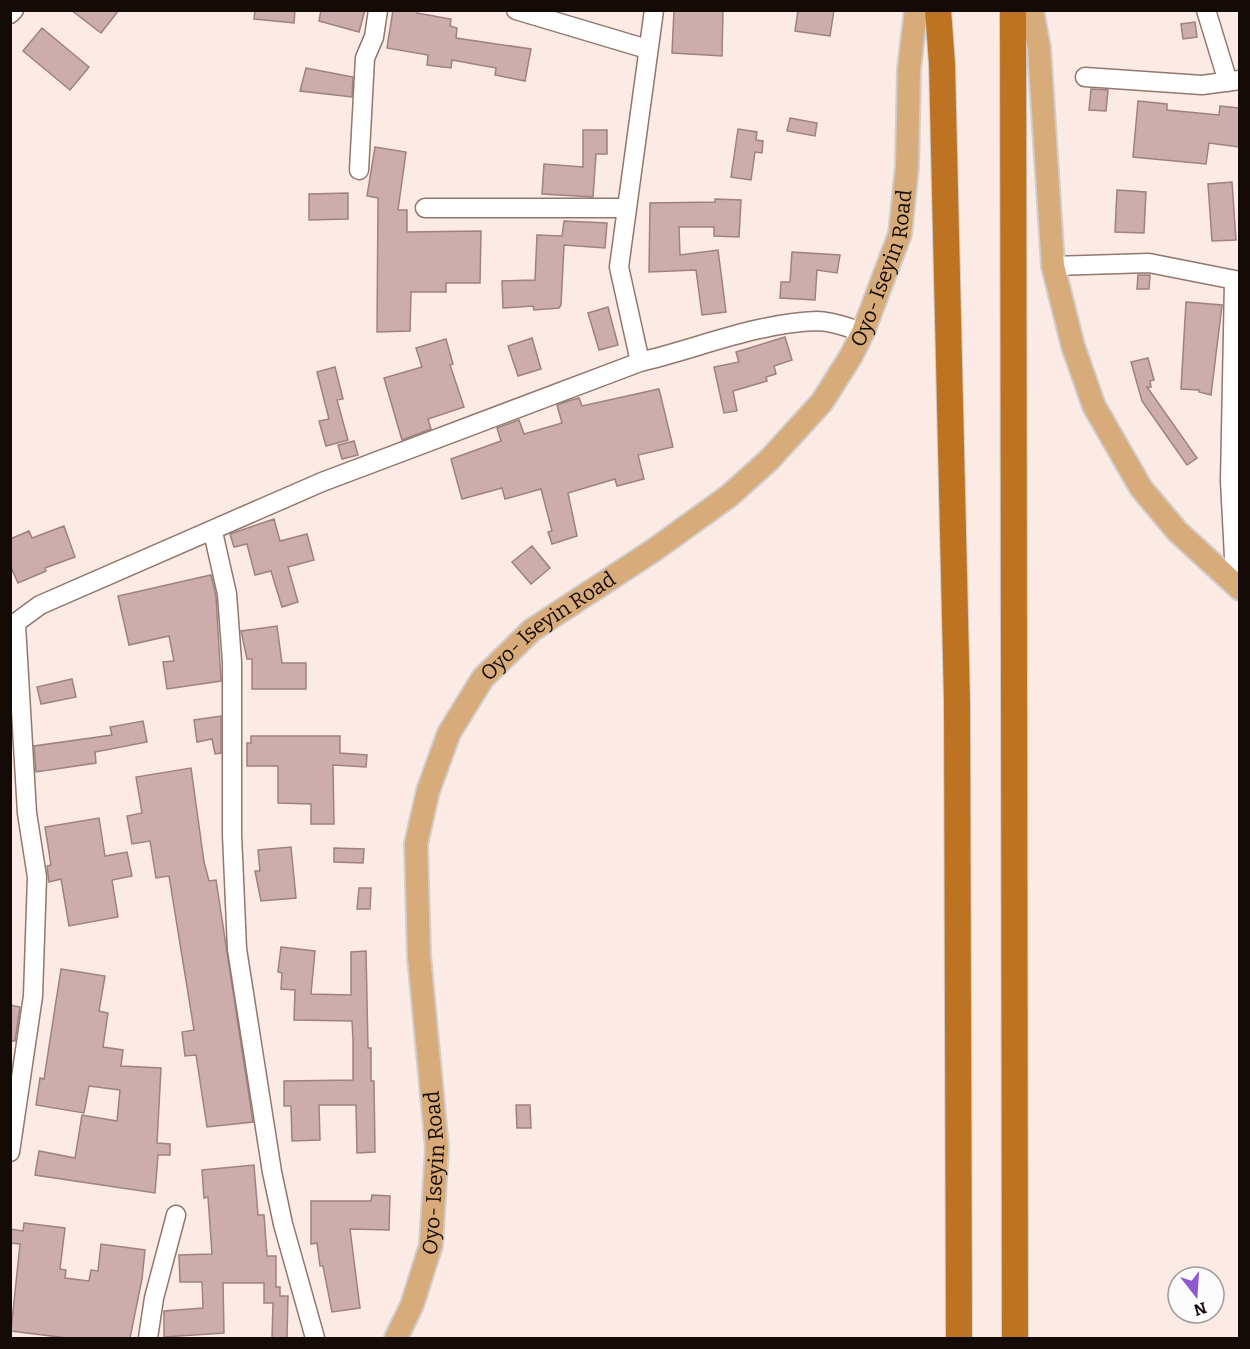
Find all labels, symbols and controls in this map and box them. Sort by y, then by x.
street label: Oyo- Iseyin Road [845,188,918,351]
street label: Oyo- Iseyin Road [475,566,620,686]
street label: Oyo- Iseyin Road [416,1090,450,1258]
north arrow [1166,1265,1226,1325]
text: N [1192,1298,1209,1320]

